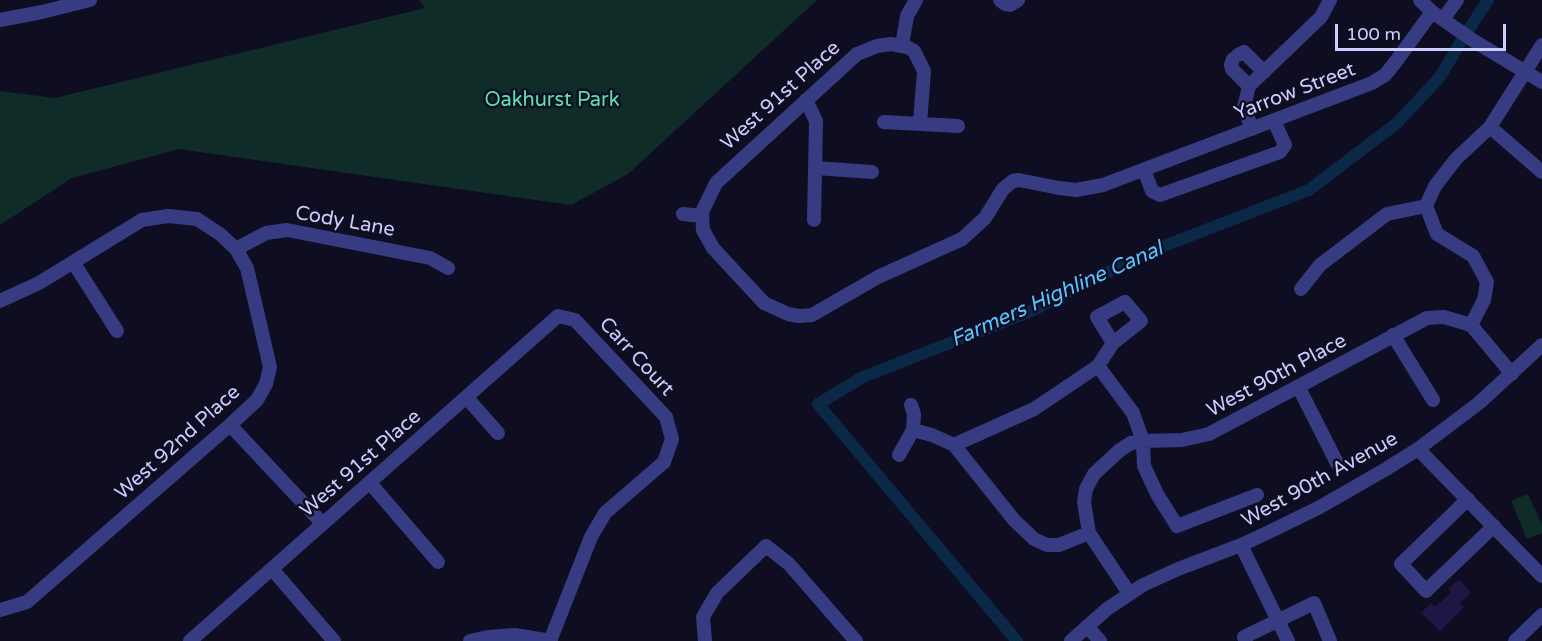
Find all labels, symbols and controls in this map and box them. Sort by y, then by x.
scale bar [1338,12,1509,50]
text: 100 m [1346,23,1401,45]
street label: West 91st Place [717,36,845,156]
street label: Yarrow Street [1231,58,1359,126]
park label: Oakhurst Park [484,89,620,113]
street label: Cody Lane [293,201,397,243]
water label: Farmers Highline Canal [947,237,1167,353]
street label: Carr Court [594,313,678,401]
street label: West 90th Place [1203,329,1351,423]
street label: West 92nd Place [111,381,245,505]
street label: West 91st Place [296,405,426,523]
street label: West 90th Avenue [1238,427,1402,533]

